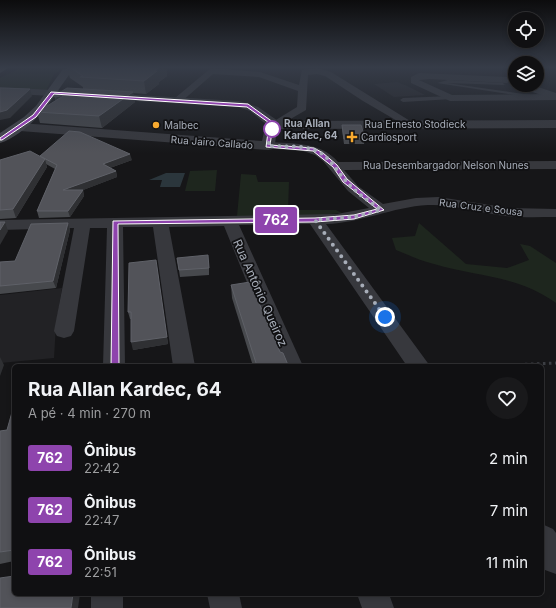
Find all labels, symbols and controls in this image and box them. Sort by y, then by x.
map controls [508,12,544,92]
button: locate [508,12,544,48]
button: layers [508,56,544,92]
place label: Rua Allan Kardec, 64 [284,117,338,141]
street label: Rua Ernesto Stodieck [365,118,466,130]
place label: Malbec [164,119,199,131]
marker: Malbec [151,120,161,130]
marker: Rua Allan Kardec, 64 [263,120,281,138]
marker: Cardiosport [346,131,358,143]
place label: Cardiosport [361,131,417,143]
street label: Rua Jairo Callado [170,133,254,151]
street label: Rua Desembargador Nelson Nunes [363,159,529,171]
street label: Rua Cruz e Sousa [439,196,523,218]
line badge: 762 [253,207,299,233]
text: 762 [263,211,289,228]
street label: Rua Antônio Queiroz [230,237,291,349]
your location [375,307,395,327]
button: heart [486,377,528,419]
text: Rua Allan Kardec, 64 [28,378,222,401]
text: A pé · 4 min · 270 m [28,405,151,421]
text: Ônibus [84,441,136,460]
text: 762 [37,449,63,466]
text: 2 min [489,449,528,468]
text: 22:42 [84,460,120,476]
text: Ônibus [84,493,136,512]
text: 762 [37,501,63,518]
text: 7 min [490,501,528,520]
text: 22:47 [84,512,119,528]
text: Ônibus [84,545,136,564]
text: 762 [37,553,63,570]
text: 11 min [486,553,528,572]
text: 22:51 [84,564,117,580]

